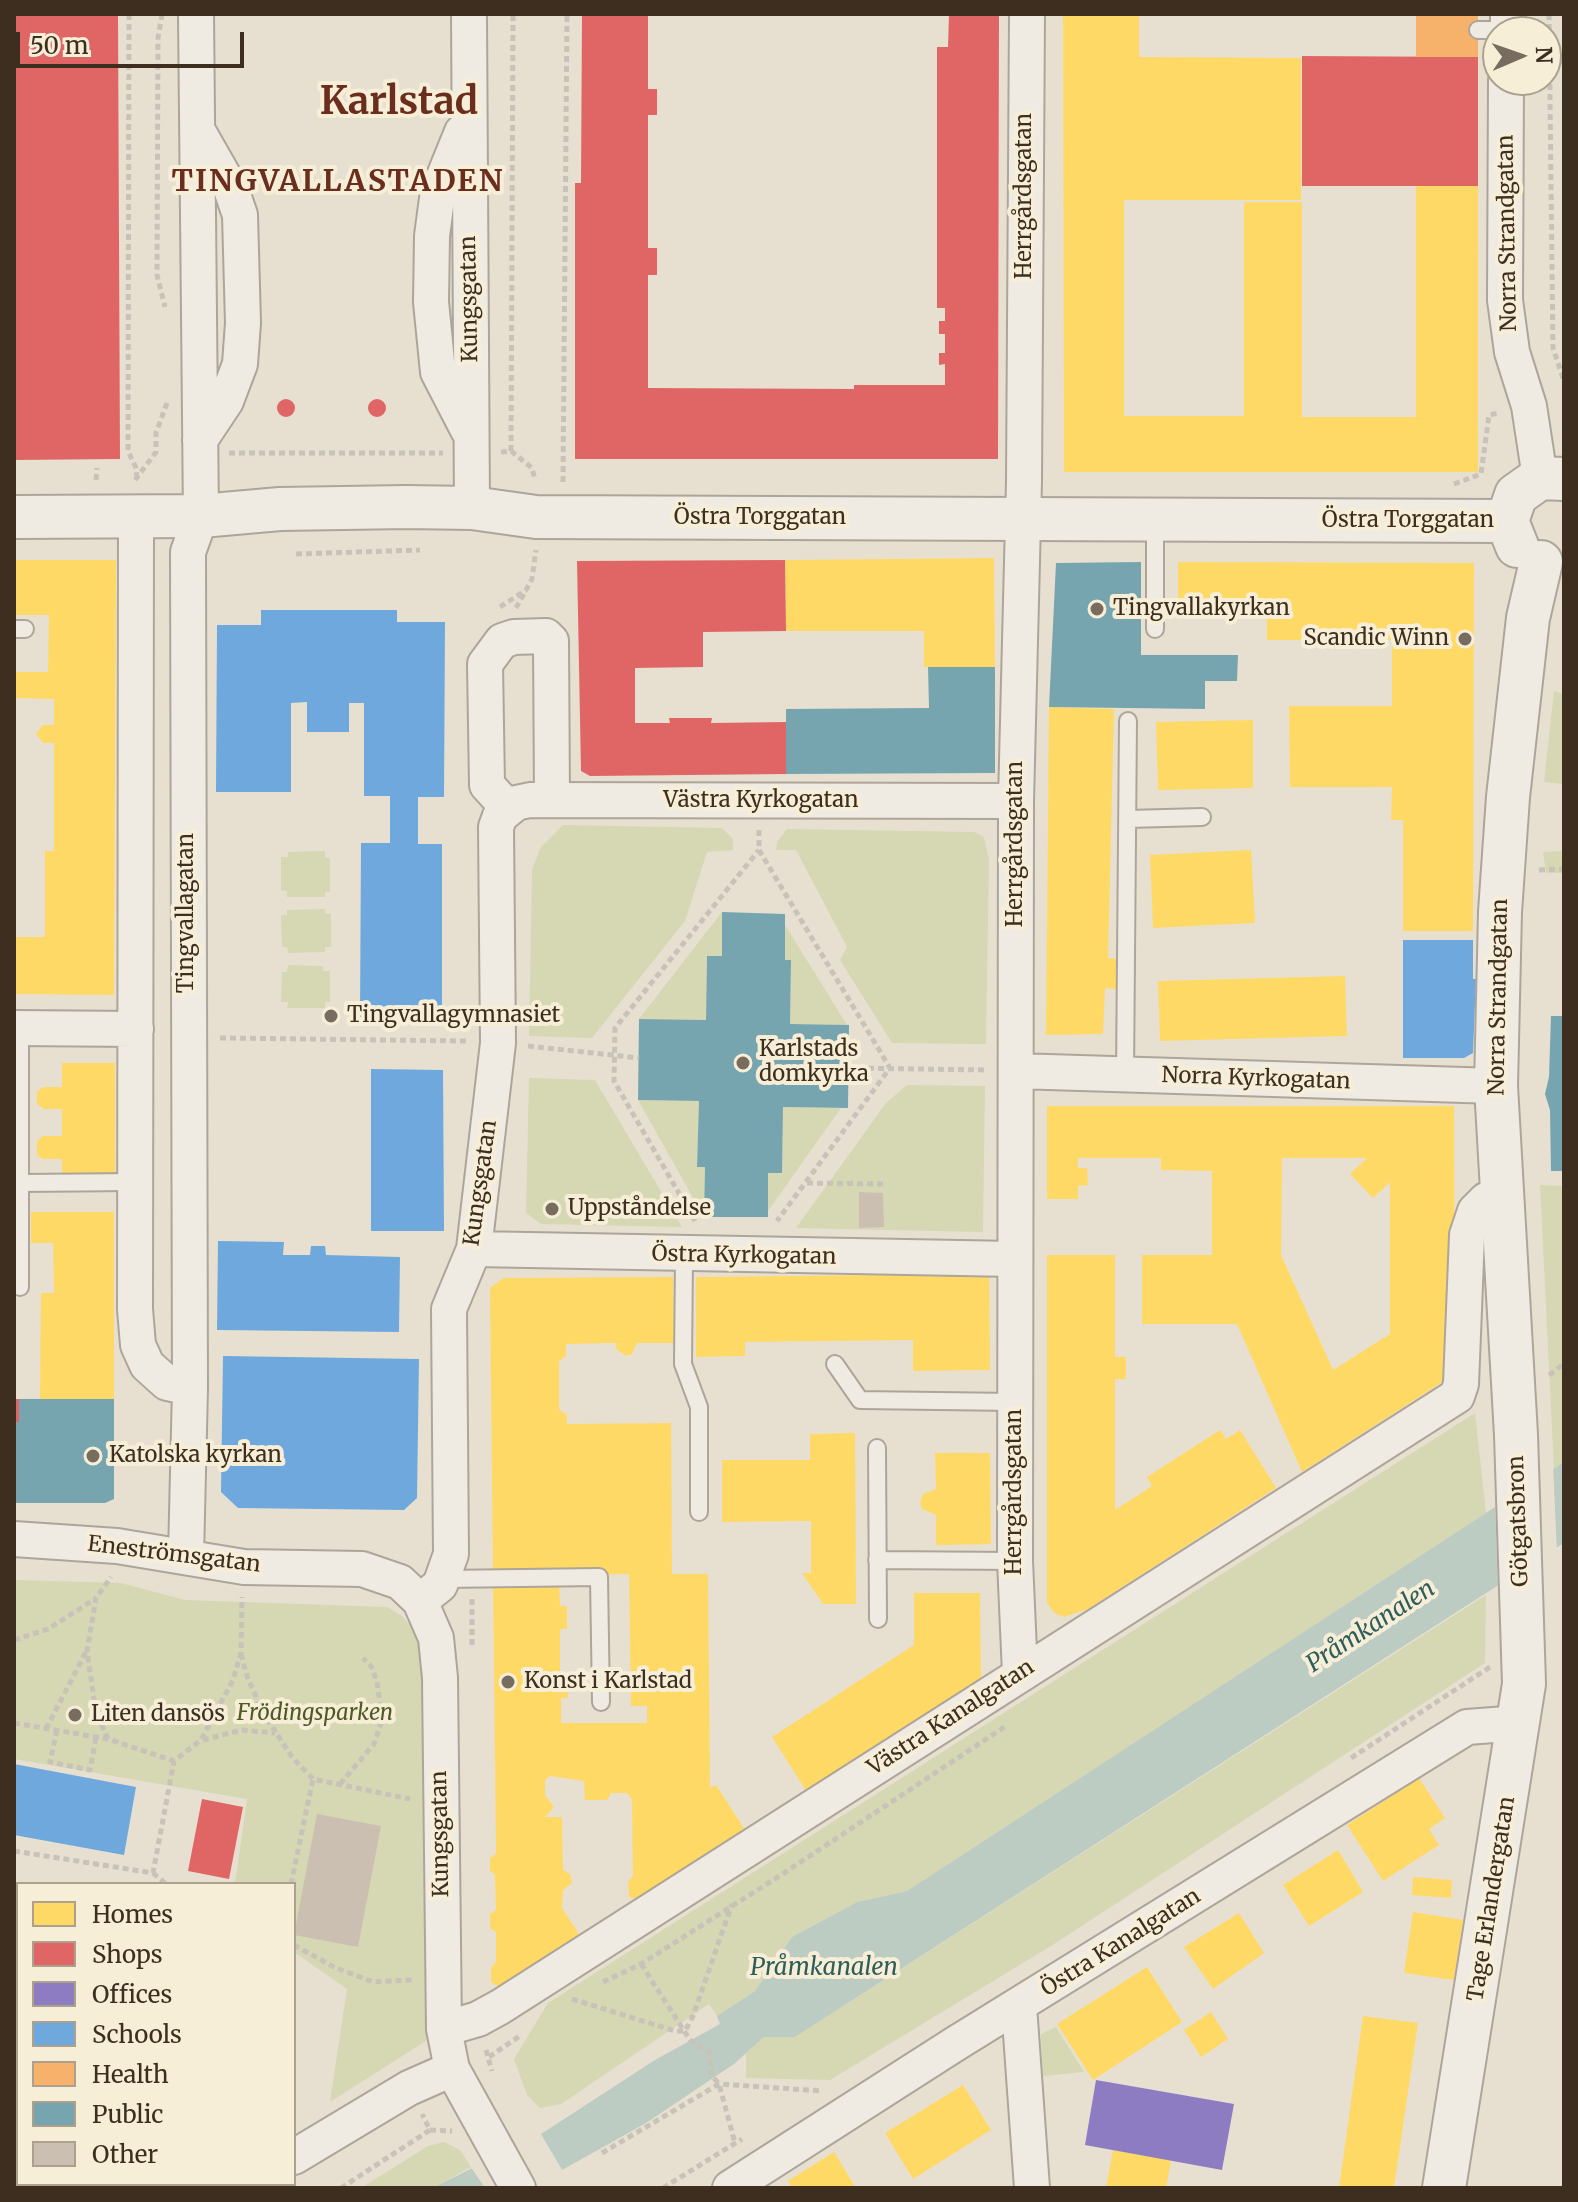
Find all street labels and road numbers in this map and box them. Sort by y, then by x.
street label: Herrgårdsgatan [1012,113,1038,279]
street label: Norra Strandgatan [1493,134,1523,332]
street label: Kungsgatan [456,235,484,363]
street label: Östra Torggatan [674,505,846,531]
street label: Östra Torggatan [1322,508,1494,534]
street label: Herrgårdsgatan [1003,761,1029,927]
street label: Västra Kyrkogatan [663,788,859,814]
street label: Tingvallagatan [174,833,200,993]
street label: Norra Strandgatan [1484,898,1514,1096]
street label: Norra Kyrkogatan [1161,1063,1351,1095]
street label: Kungsgatan [459,1118,503,1248]
street label: Östra Kyrkogatan [651,1241,837,1271]
street label: Herrgårdsgatan [1002,1409,1028,1575]
street label: Götgatsbron [1504,1455,1534,1587]
street label: Eneströmsgatan [86,1531,262,1579]
street label: Västra Kanalgatan [863,1654,1039,1782]
street label: Kungsgatan [427,1770,455,1898]
street label: Tage Erlandergatan [1463,1795,1521,2003]
street label: Östra Kanalgatan [1036,1883,1206,2003]

